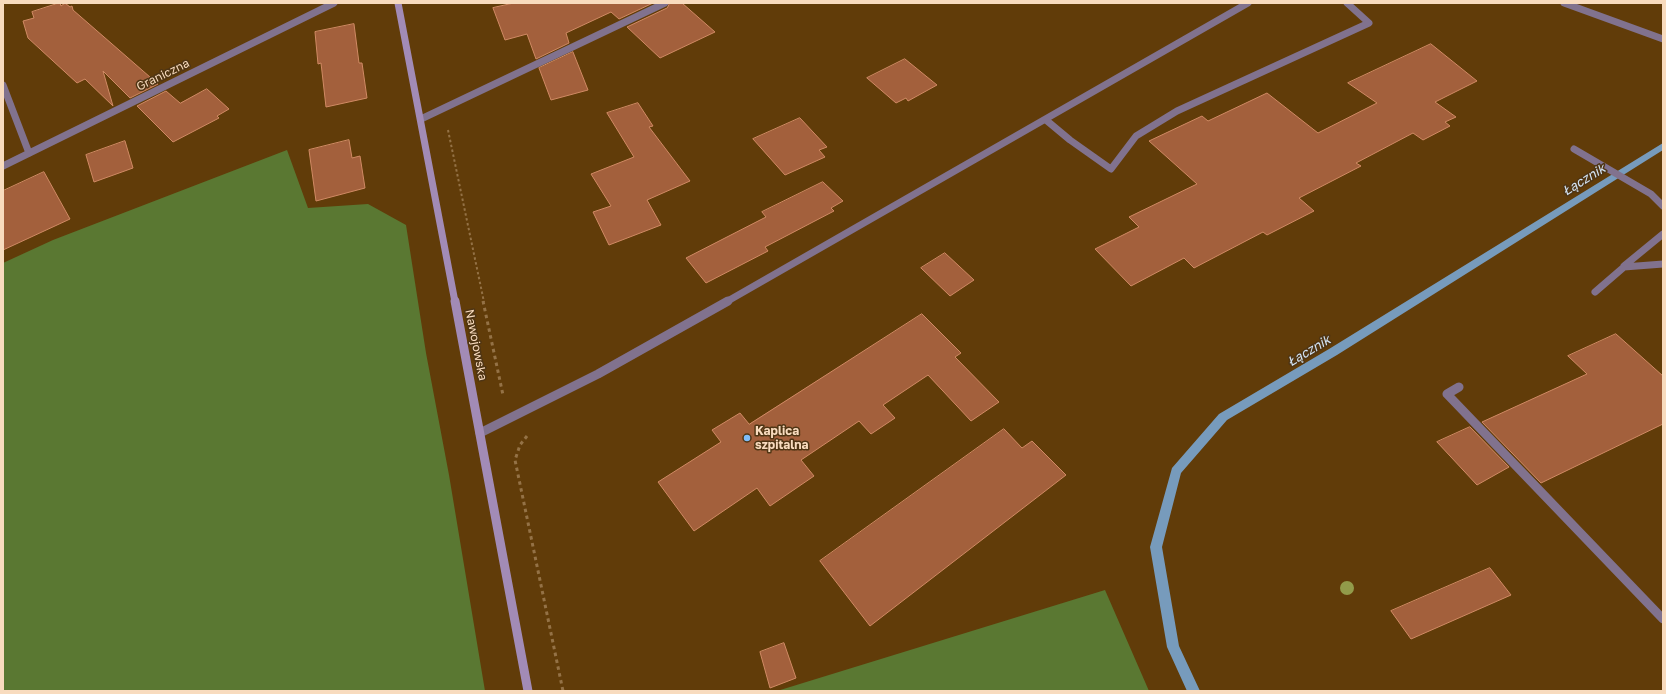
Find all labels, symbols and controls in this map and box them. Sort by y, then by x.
street label: Graniczna [134,56,192,94]
water label: Łącznik [1560,161,1608,199]
street label: Nawojowska [462,308,490,382]
water label: Łącznik [1285,332,1333,370]
place label: Kaplica szpitalna [755,424,809,452]
marker: Kaplica szpitalna [742,433,752,443]

